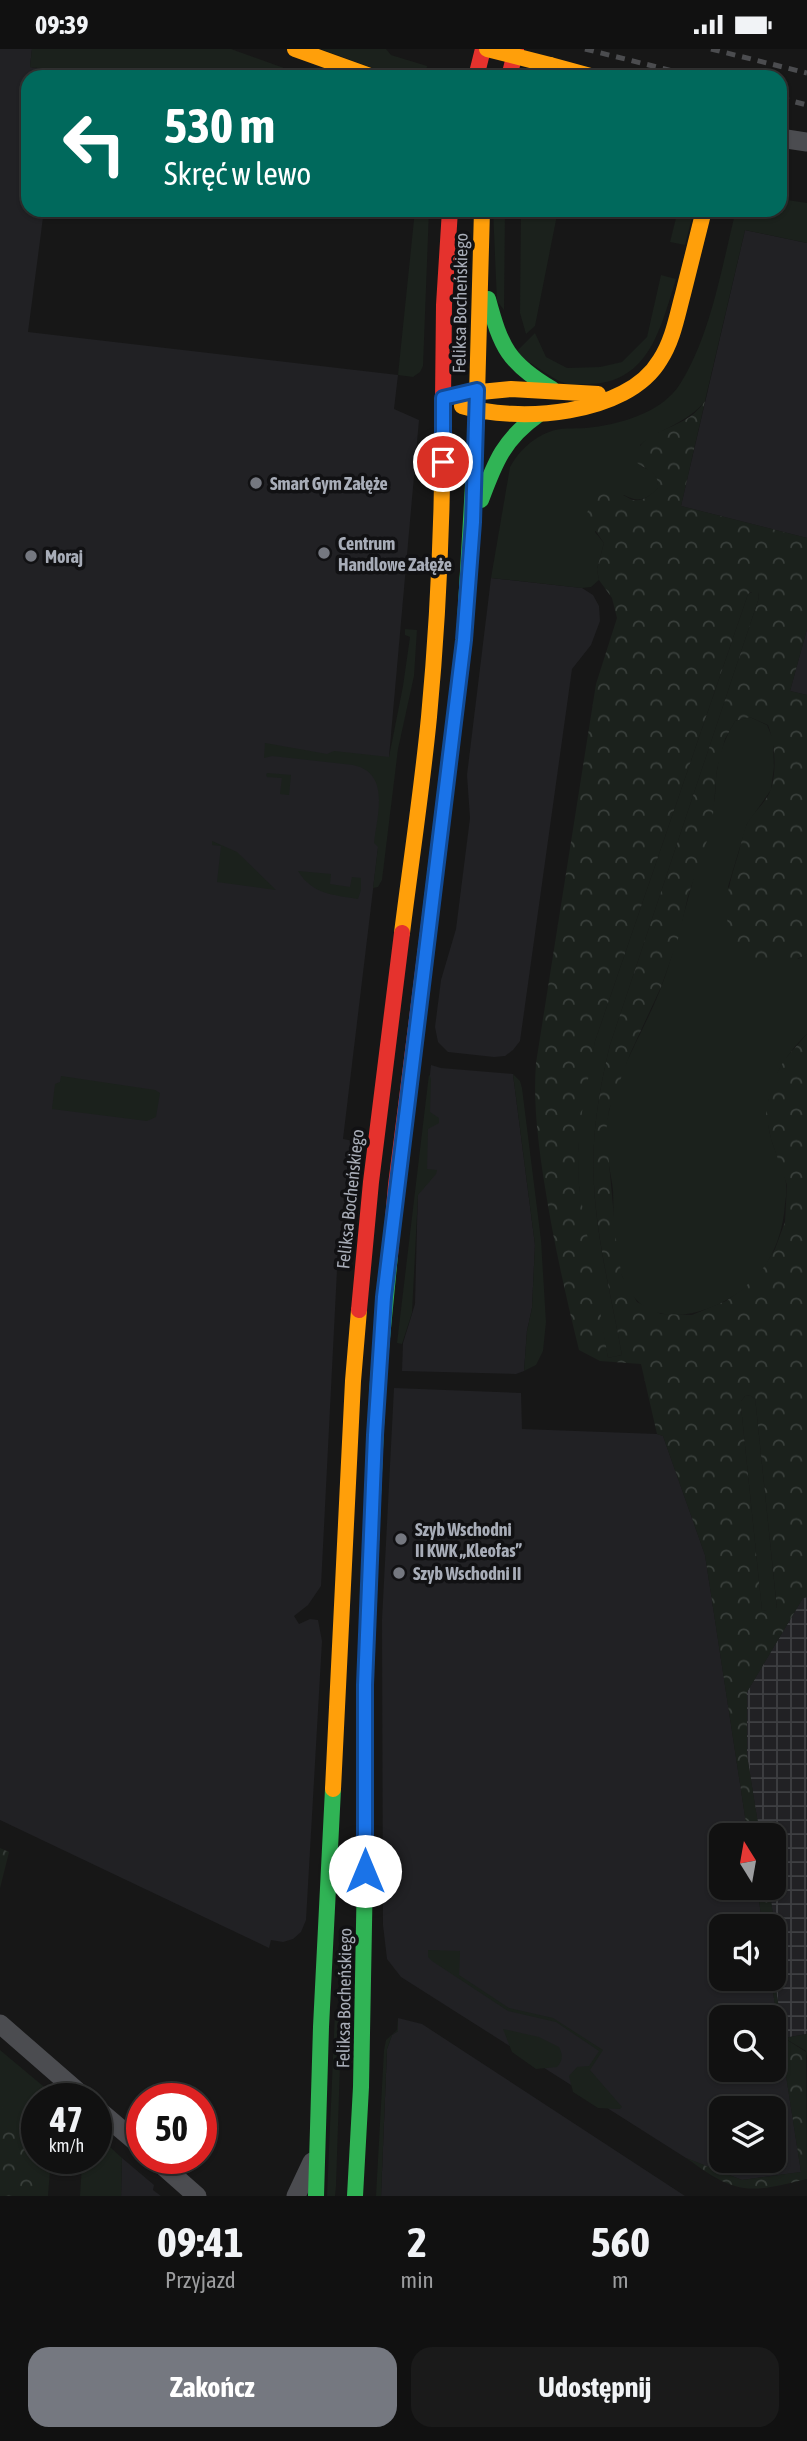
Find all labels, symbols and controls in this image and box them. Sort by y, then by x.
text: 09:39 [35,10,89,40]
text: 530 m [164,97,275,153]
icon: left [49,98,140,189]
text: Skręć w lewo [164,155,311,192]
street label: Feliksa Bocheńskiego [448,233,472,373]
pin [413,432,473,492]
icon: arrive [424,443,462,481]
place label: Smart Gym Załęże [270,473,388,494]
marker: Smart Gym Załęże [248,475,264,491]
place label: Centrum Handlowe Załęże [338,533,452,575]
marker: Centrum Handlowe Załęże [316,545,332,561]
place label: Moraj [45,546,83,567]
marker: Moraj [23,548,39,564]
street label: Feliksa Bocheńskiego [332,1128,368,1270]
place label: Szyb Wschodni II KWK „Kleofas” [415,1519,523,1561]
marker: Szyb Wschodni II KWK „Kleofas” [393,1531,409,1547]
place label: Szyb Wschodni II [413,1563,521,1584]
marker: Szyb Wschodni II [391,1565,407,1581]
north arrow [709,1823,786,1901]
map controls [709,1823,786,2173]
position arrow [328,1834,402,1908]
button: sound [709,1914,786,1991]
street label: Feliksa Bocheńskiego [332,1928,356,2068]
button: search [709,2005,786,2082]
speed limit sign: 50 [126,2083,217,2174]
button: layers [709,2096,786,2173]
text: 47 [50,2099,83,2139]
text: km/h [49,2135,84,2156]
text: 09:41 [157,2218,244,2266]
text: 2 [407,2218,427,2266]
text: 560 [591,2218,650,2266]
text: Przyjazd [165,2267,236,2293]
text: min [401,2267,434,2293]
text: m [612,2267,629,2293]
button: Zakończ [28,2347,397,2427]
button: Udostępnij [411,2347,779,2427]

